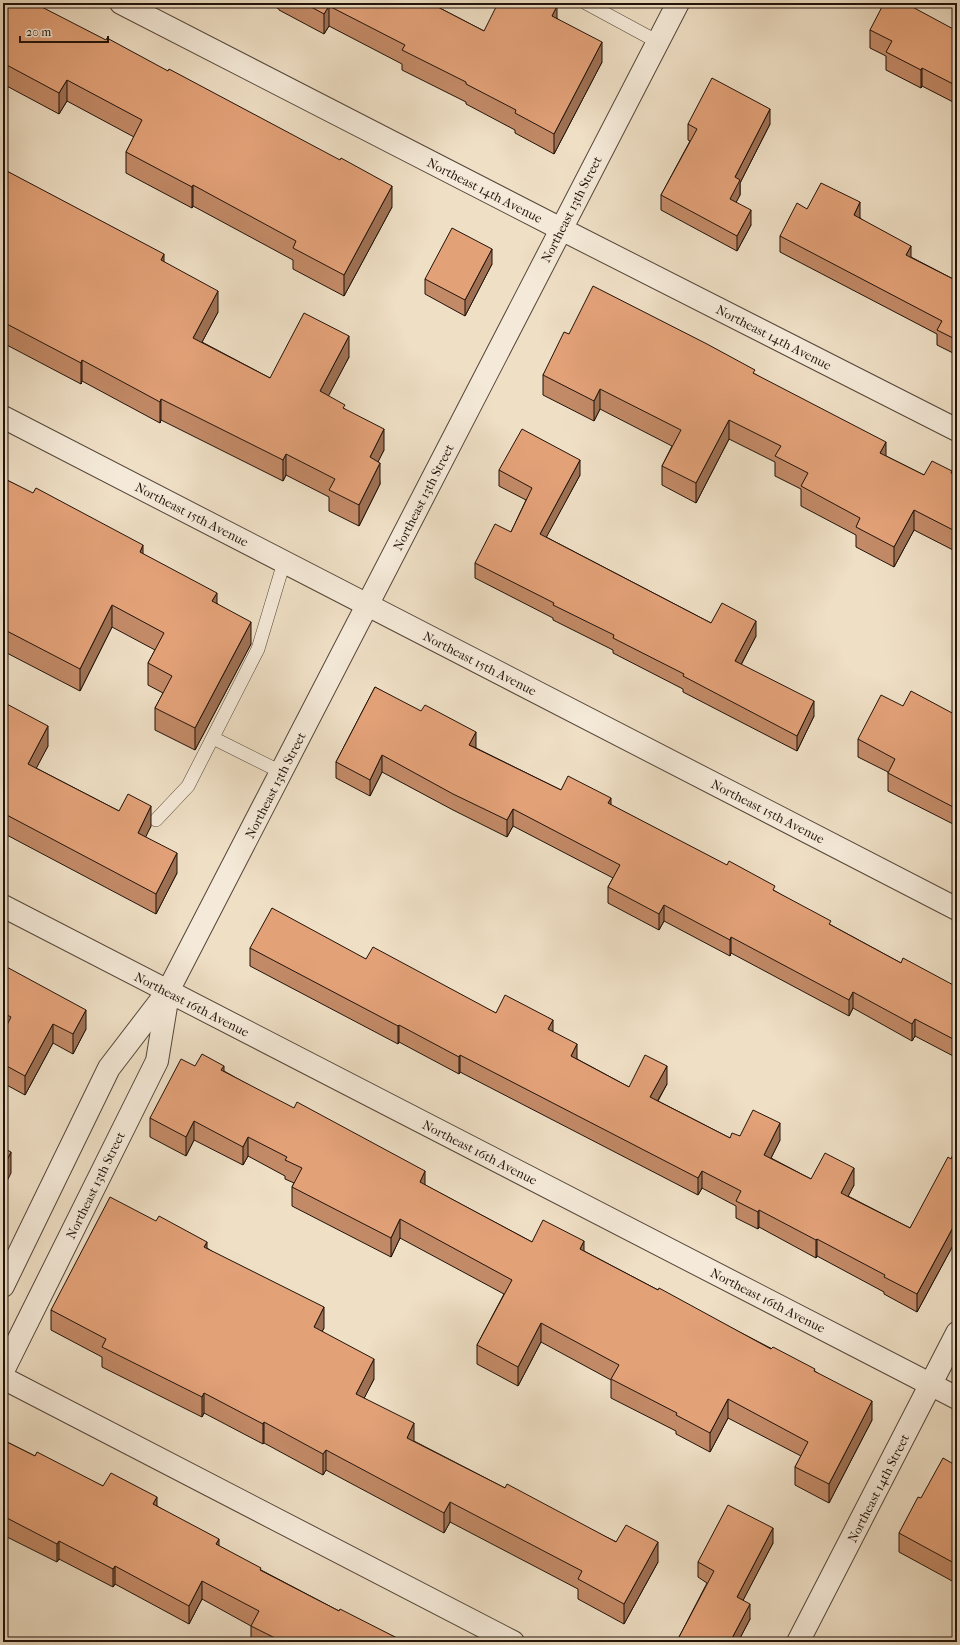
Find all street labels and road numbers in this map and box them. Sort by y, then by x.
street label: Northeast 13th Street [538,153,605,265]
street label: Northeast 14th Avenue [425,155,545,226]
street label: Northeast 14th Avenue [714,302,834,373]
street label: Northeast 13th Street [390,441,457,553]
street label: Northeast 15th Avenue [133,479,251,550]
street label: Northeast 15th Avenue [421,628,539,699]
street label: Northeast 13th Street [242,729,309,841]
street label: Northeast 15th Avenue [709,776,827,847]
street label: Northeast 16th Avenue [132,969,252,1040]
street label: Northeast 16th Avenue [420,1117,540,1188]
street label: Northeast 13th Street [63,1129,128,1241]
street label: Northeast 16th Avenue [708,1265,828,1336]
street label: Northeast 14th Street [845,1431,912,1545]

